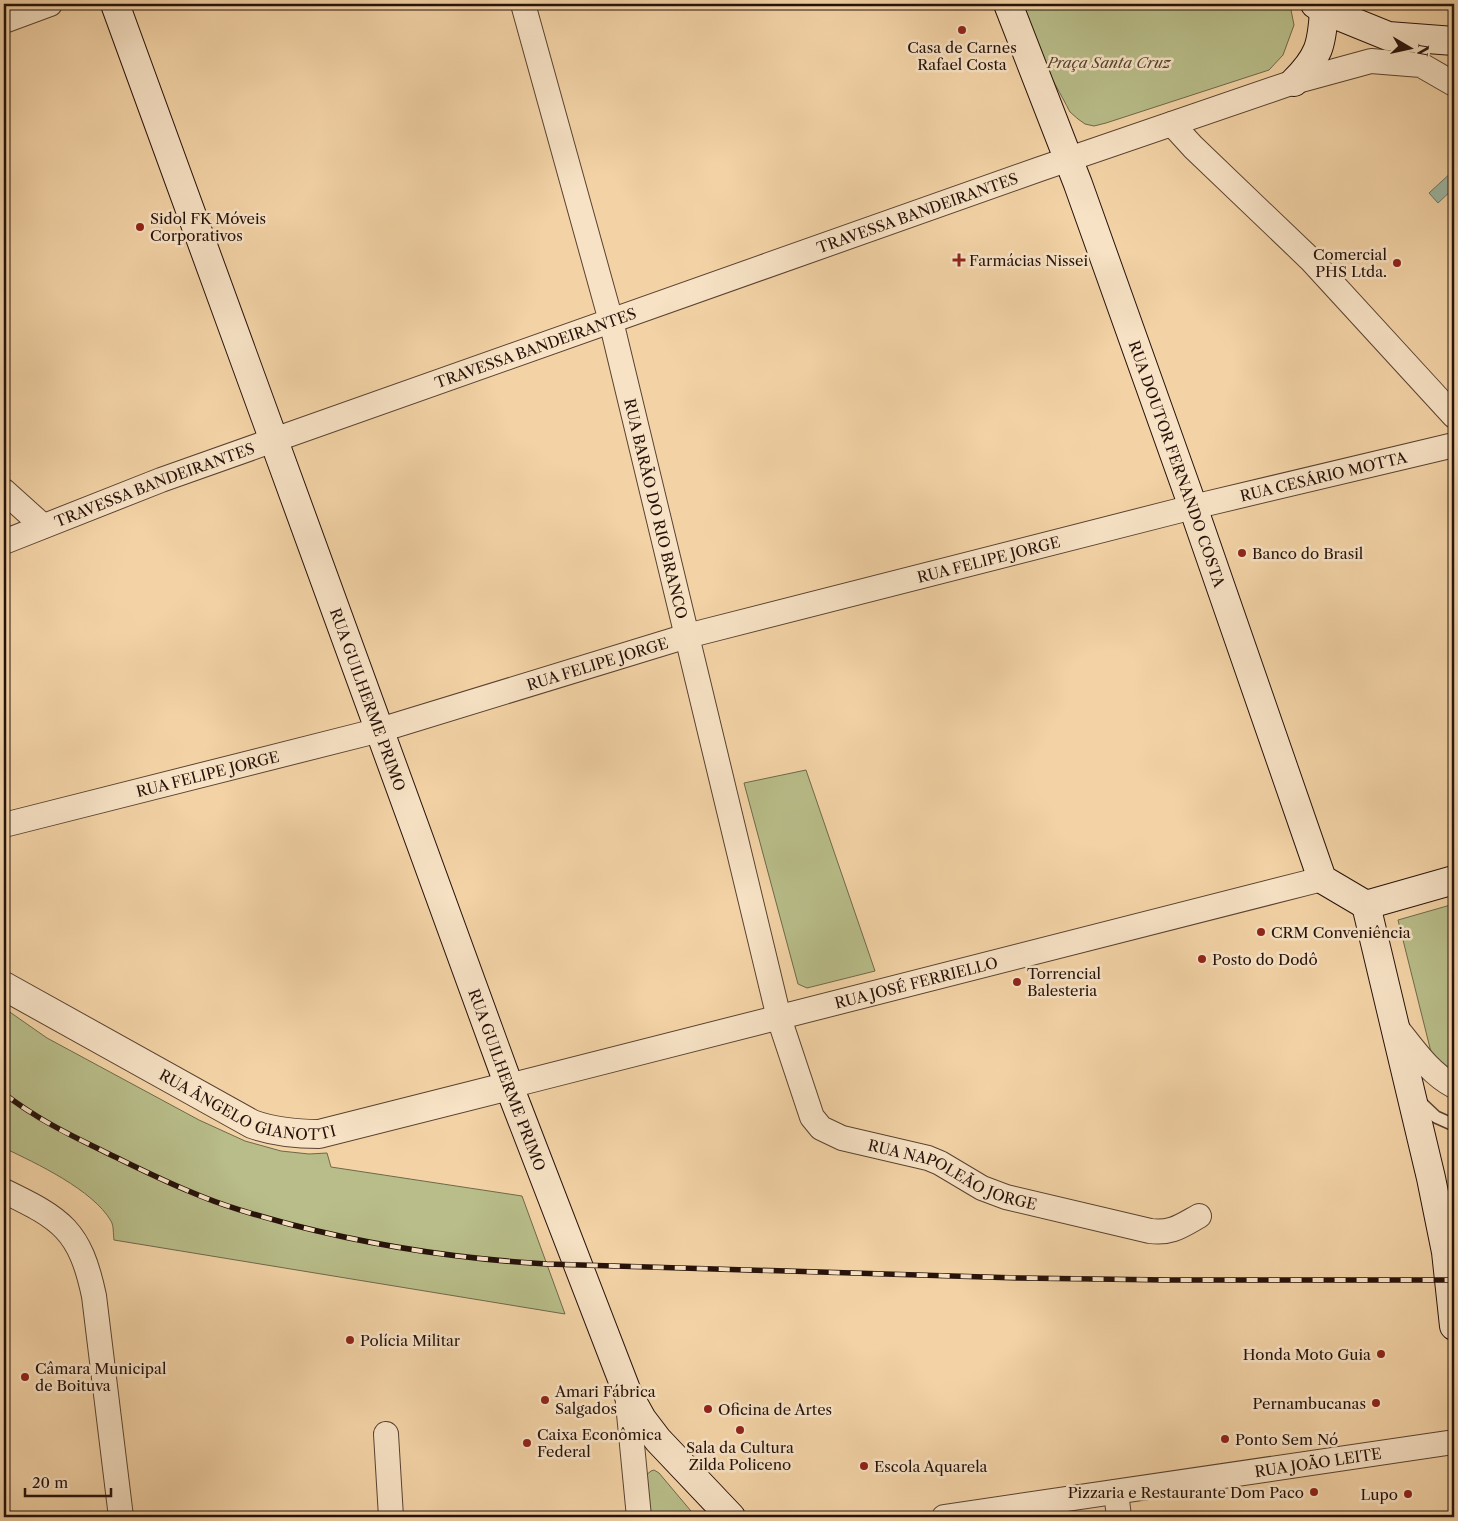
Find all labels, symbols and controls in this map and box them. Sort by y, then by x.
north arrow [1386,22,1436,72]
marker: Casa de Carnes Rafael Costa [956,24,968,36]
place label: Casa de Carnes Rafael Costa [907,38,1017,74]
text: N [1413,43,1433,57]
park label: Praça Santa Cruz [1046,53,1172,72]
street label: TRAVESSA BANDEIRANTES [814,168,1021,257]
place label: Sidol FK Móveis Corporativos [150,209,266,245]
marker: Sidol FK Móveis Corporativos [134,221,146,233]
place label: Comercial PHS Ltda. [1313,245,1388,281]
place label: Farmácias Nissei [969,251,1089,270]
marker: Farmácias Nissei [953,254,965,266]
marker: Comercial PHS Ltda. [1391,257,1403,269]
street label: TRAVESSA BANDEIRANTES [432,303,639,392]
street label: RUA DOUTOR FERNANDO COSTA [1125,338,1230,590]
street label: RUA BARÃO DO RIO BRANCO [620,396,692,621]
street label: TRAVESSA BANDEIRANTES [52,438,257,531]
street label: RUA CESÁRIO MOTTA [1238,447,1410,505]
street label: RUA FELIPE JORGE [915,532,1062,587]
place label: Banco do Brasil [1252,544,1364,563]
marker: Banco do Brasil [1236,547,1248,559]
street label: RUA GUILHERME PRIMO [326,605,410,793]
street label: RUA FELIPE JORGE [524,633,670,694]
street label: RUA FELIPE JORGE [134,746,281,801]
place label: CRM Conveniência [1271,923,1411,942]
marker: CRM Conveniência [1255,926,1267,938]
place label: Posto do Dodô [1212,950,1318,969]
street label: RUA JOSÉ FERRIELLO [832,952,1000,1012]
marker: Posto do Dodô [1196,953,1208,965]
place label: Torrencial Balesteria [1027,964,1102,1000]
marker: Torrencial Balesteria [1011,976,1023,988]
street label: RUA GUILHERME PRIMO [465,986,550,1173]
street label: RUA ÂNGELO GIANOTTI [156,1065,338,1144]
street label: RUA NAPOLEÃO JORGE [866,1135,1039,1213]
place label: Polícia Militar [360,1331,461,1350]
marker: Polícia Militar [344,1334,356,1346]
place label: Honda Moto Guia [1243,1345,1371,1364]
marker: Honda Moto Guia [1375,1348,1387,1360]
place label: Câmara Municipal de Boituva [35,1359,167,1395]
marker: Câmara Municipal de Boituva [19,1371,31,1383]
place label: Amari Fábrica Salgados [554,1382,656,1418]
marker: Amari Fábrica Salgados [539,1394,551,1406]
place label: Pernambucanas [1253,1394,1366,1413]
marker: Pernambucanas [1370,1397,1382,1409]
place label: Oficina de Artes [718,1400,832,1419]
marker: Oficina de Artes [702,1403,714,1415]
marker: Sala da Cultura Zilda Policeno [734,1424,746,1436]
place label: Caixa Econômica Federal [537,1425,662,1461]
place label: Ponto Sem Nó [1235,1430,1338,1449]
marker: Ponto Sem Nó [1219,1433,1231,1445]
marker: Caixa Econômica Federal [521,1437,533,1449]
place label: Sala da Cultura Zilda Policeno [686,1438,794,1474]
street label: RUA JOÃO LEITE [1253,1443,1383,1481]
place label: Escola Aquarela [874,1457,988,1476]
marker: Escola Aquarela [858,1460,870,1472]
scale bar [25,1466,111,1498]
text: 20 m [32,1473,68,1492]
place label: Pizzaria e Restaurante Dom Paco [1068,1483,1304,1502]
place label: Lupo [1360,1485,1398,1504]
marker: Pizzaria e Restaurante Dom Paco [1308,1486,1320,1498]
marker: Lupo [1402,1488,1414,1500]

